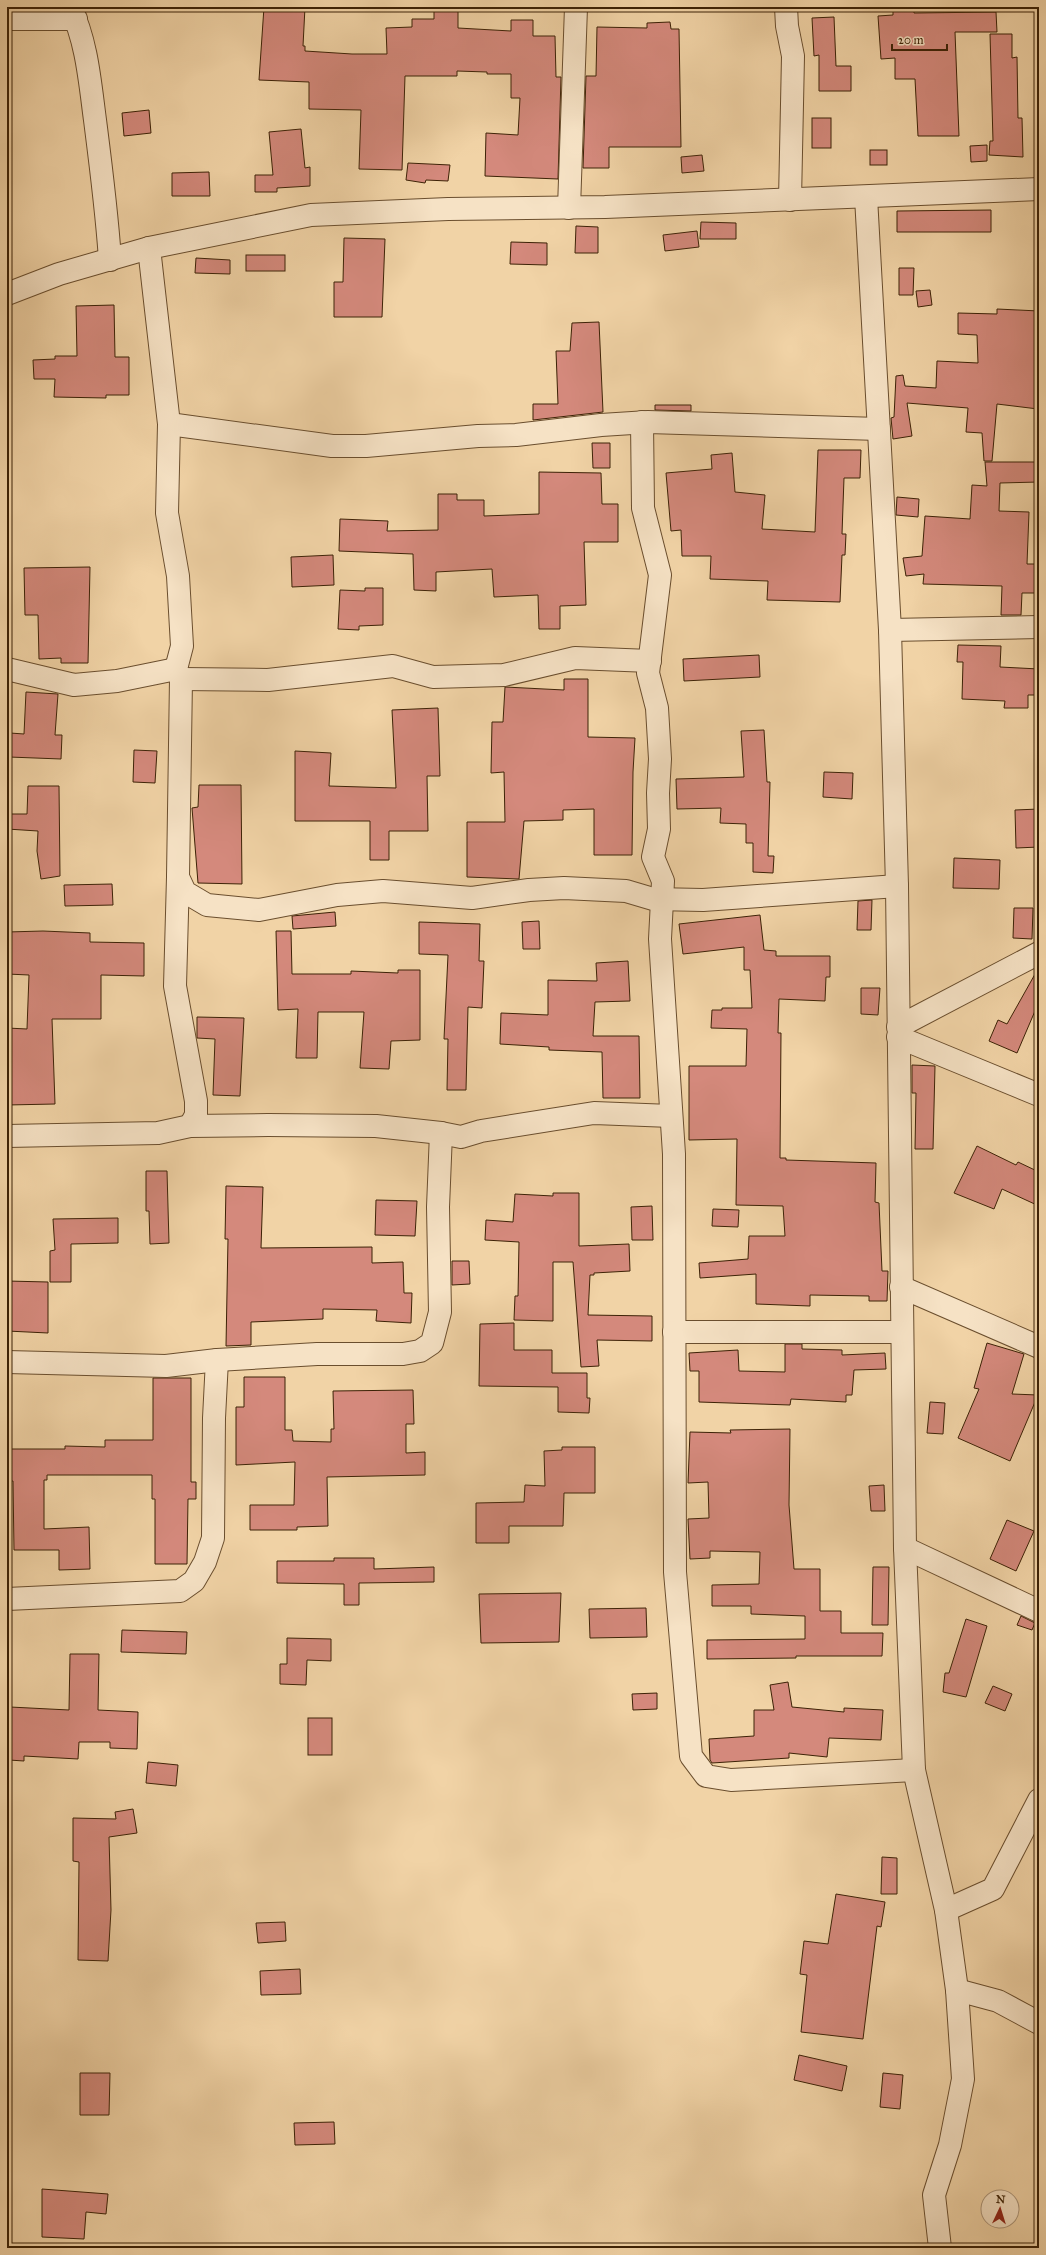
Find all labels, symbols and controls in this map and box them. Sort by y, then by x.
scale bar [892,26,947,52]
text: 20 m [898,33,924,47]
north arrow [980,2189,1020,2229]
text: N [996,2193,1006,2206]

